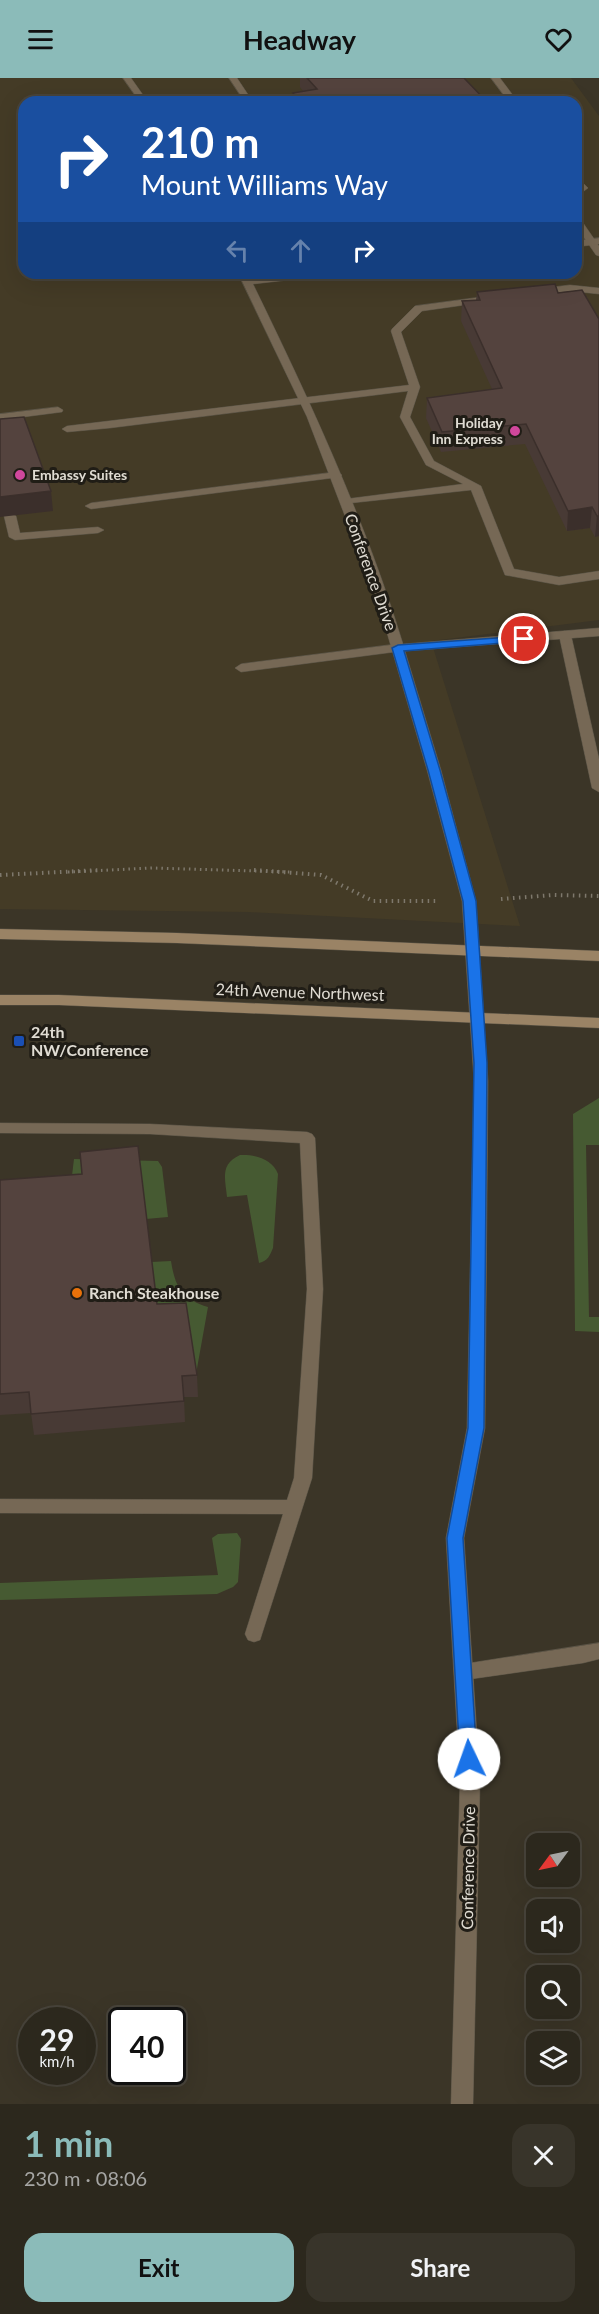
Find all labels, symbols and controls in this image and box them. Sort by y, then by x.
icon: menu [24,23,57,56]
text: Headway [243,23,356,56]
icon: heart [542,23,575,56]
text: 210 m [141,117,259,167]
icon: right [42,120,120,198]
text: Mount Williams Way [141,168,388,201]
icon: left [221,234,254,267]
icon: ahead [284,234,317,267]
icon: right [347,234,380,267]
place label: Holiday Inn Express [432,414,504,447]
marker: Holiday Inn Express [508,424,522,438]
place label: Embassy Suites [32,466,127,483]
marker: Embassy Suites [13,468,27,482]
street label: Conference Drive [341,511,401,633]
pin [498,613,549,664]
icon: arrive [507,622,540,655]
street label: 24th Avenue Northwest [215,979,385,1004]
place label: 24th NW/Conference [31,1022,149,1059]
marker: 24th NW/Conference [12,1034,26,1048]
place label: Ranch Steakhouse [89,1283,220,1302]
marker: Ranch Steakhouse [70,1286,84,1300]
position arrow [437,1727,501,1791]
street label: Conference Drive [457,1806,478,1930]
north arrow [526,1833,580,1887]
map controls [526,1833,580,2085]
button: sound [526,1899,580,1953]
button: search [526,1965,580,2019]
speed limit sign: 40 [108,2007,186,2085]
text: 29 [40,2021,74,2057]
button: layers [526,2031,580,2085]
text: km/h [39,2052,75,2070]
text: 1 min [24,2121,113,2165]
button: close [512,2124,575,2187]
text: 230 m · 08:06 [24,2166,147,2190]
button: Exit [24,2233,294,2302]
button: Share [306,2233,575,2302]

